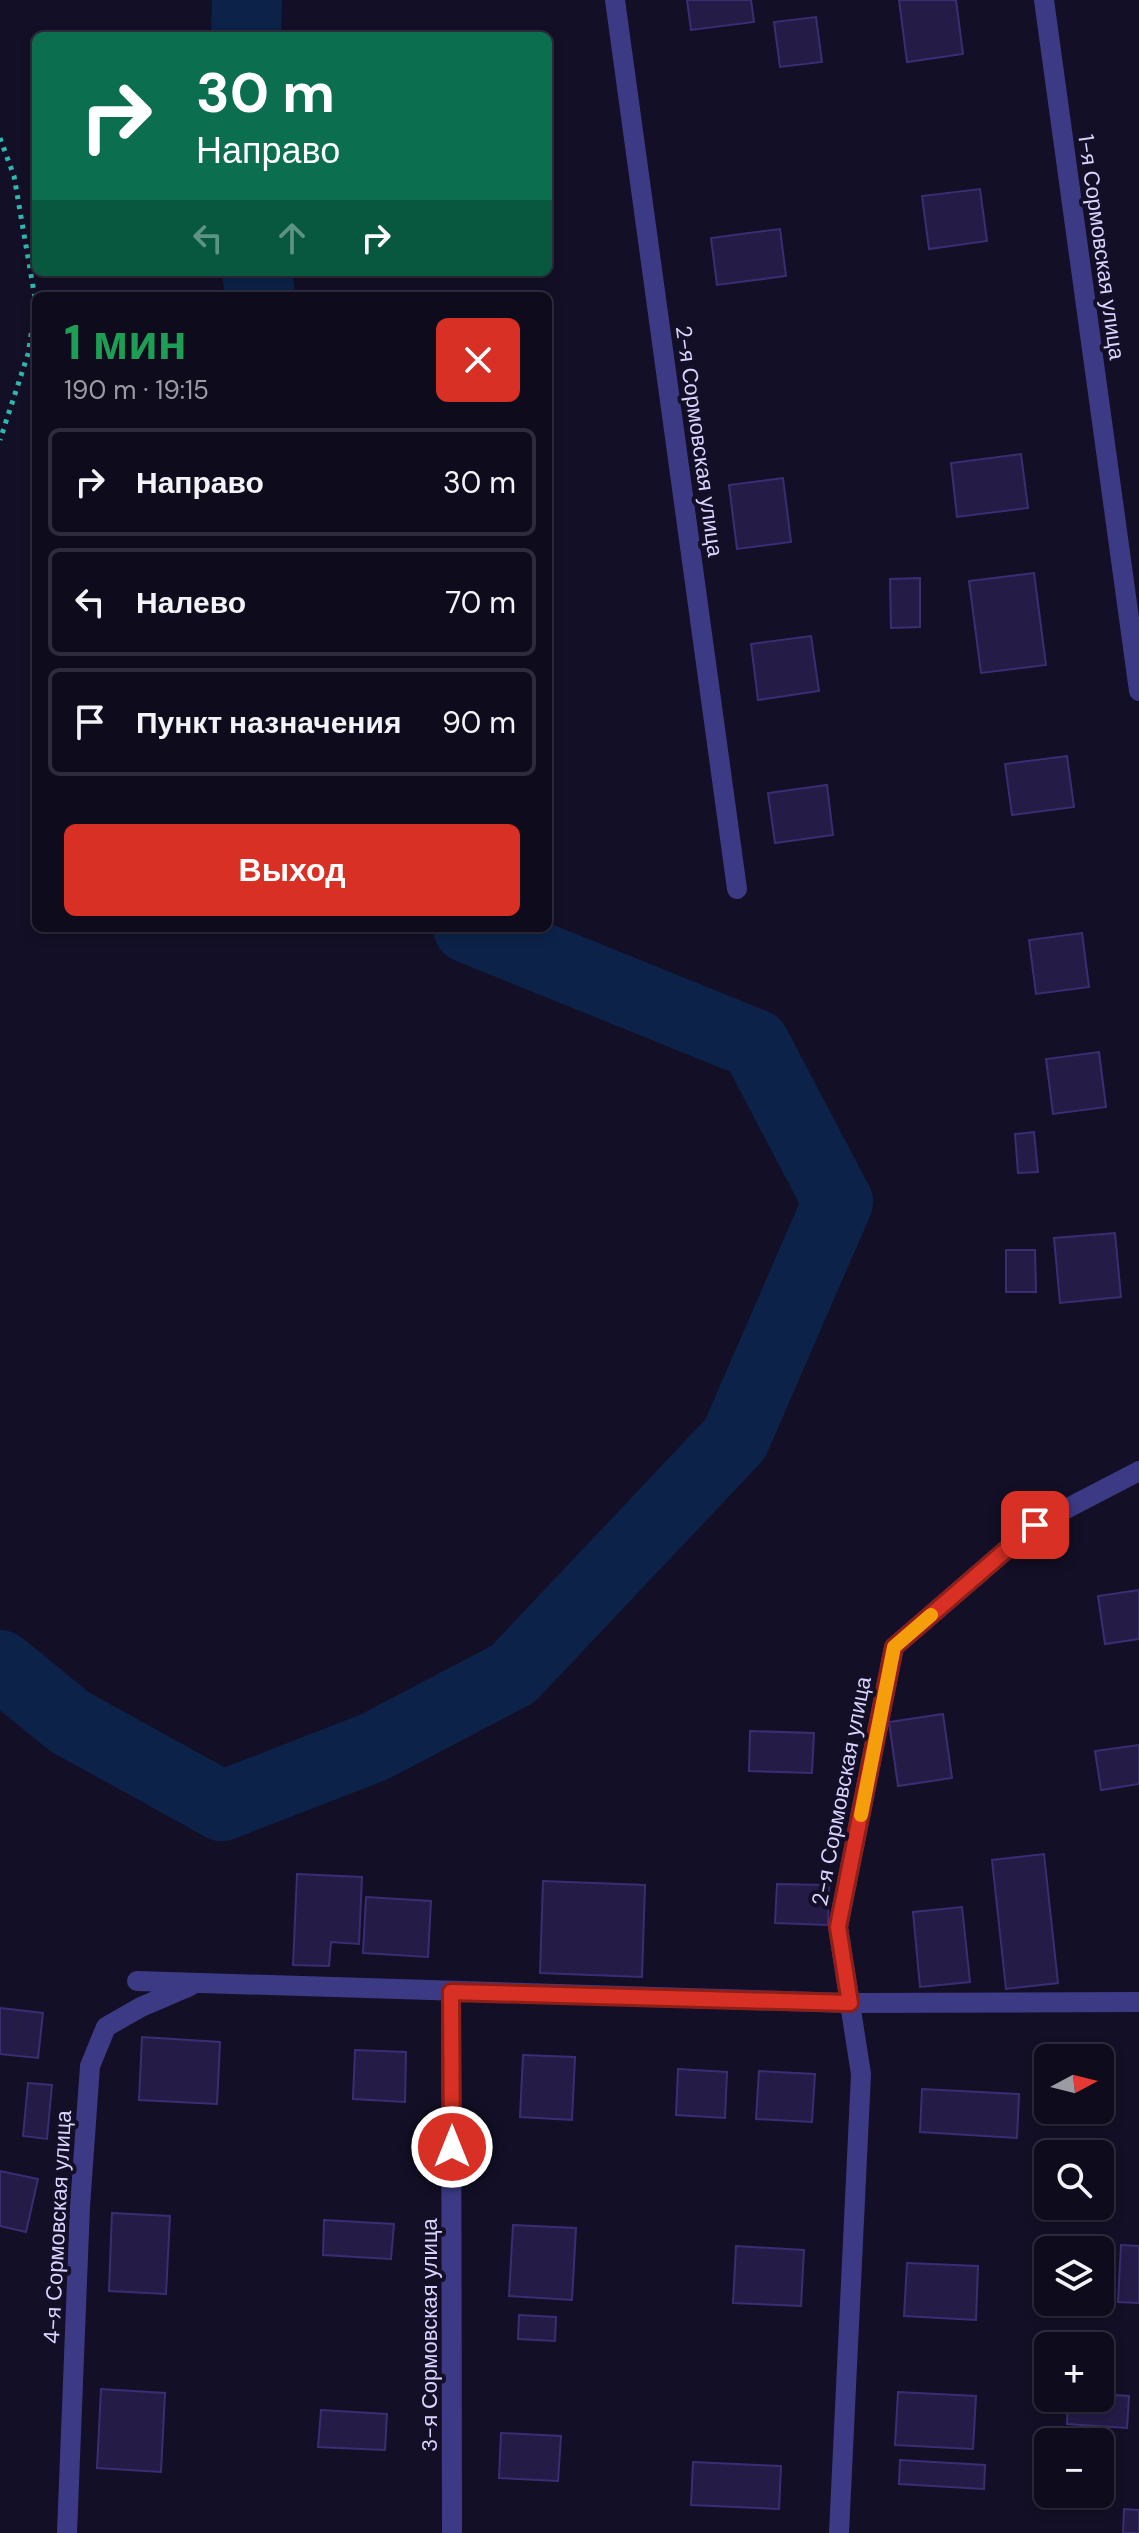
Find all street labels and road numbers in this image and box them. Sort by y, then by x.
street label: 1-я Сормовская улица [1071,133,1132,362]
street label: 2-я Сормовская улица [669,324,730,559]
street label: 2-я Сормовская улица [805,1673,878,1908]
street label: 4-я Сормовская улица [37,2109,78,2345]
street label: 3-я Сормовская улица [415,2218,444,2452]

